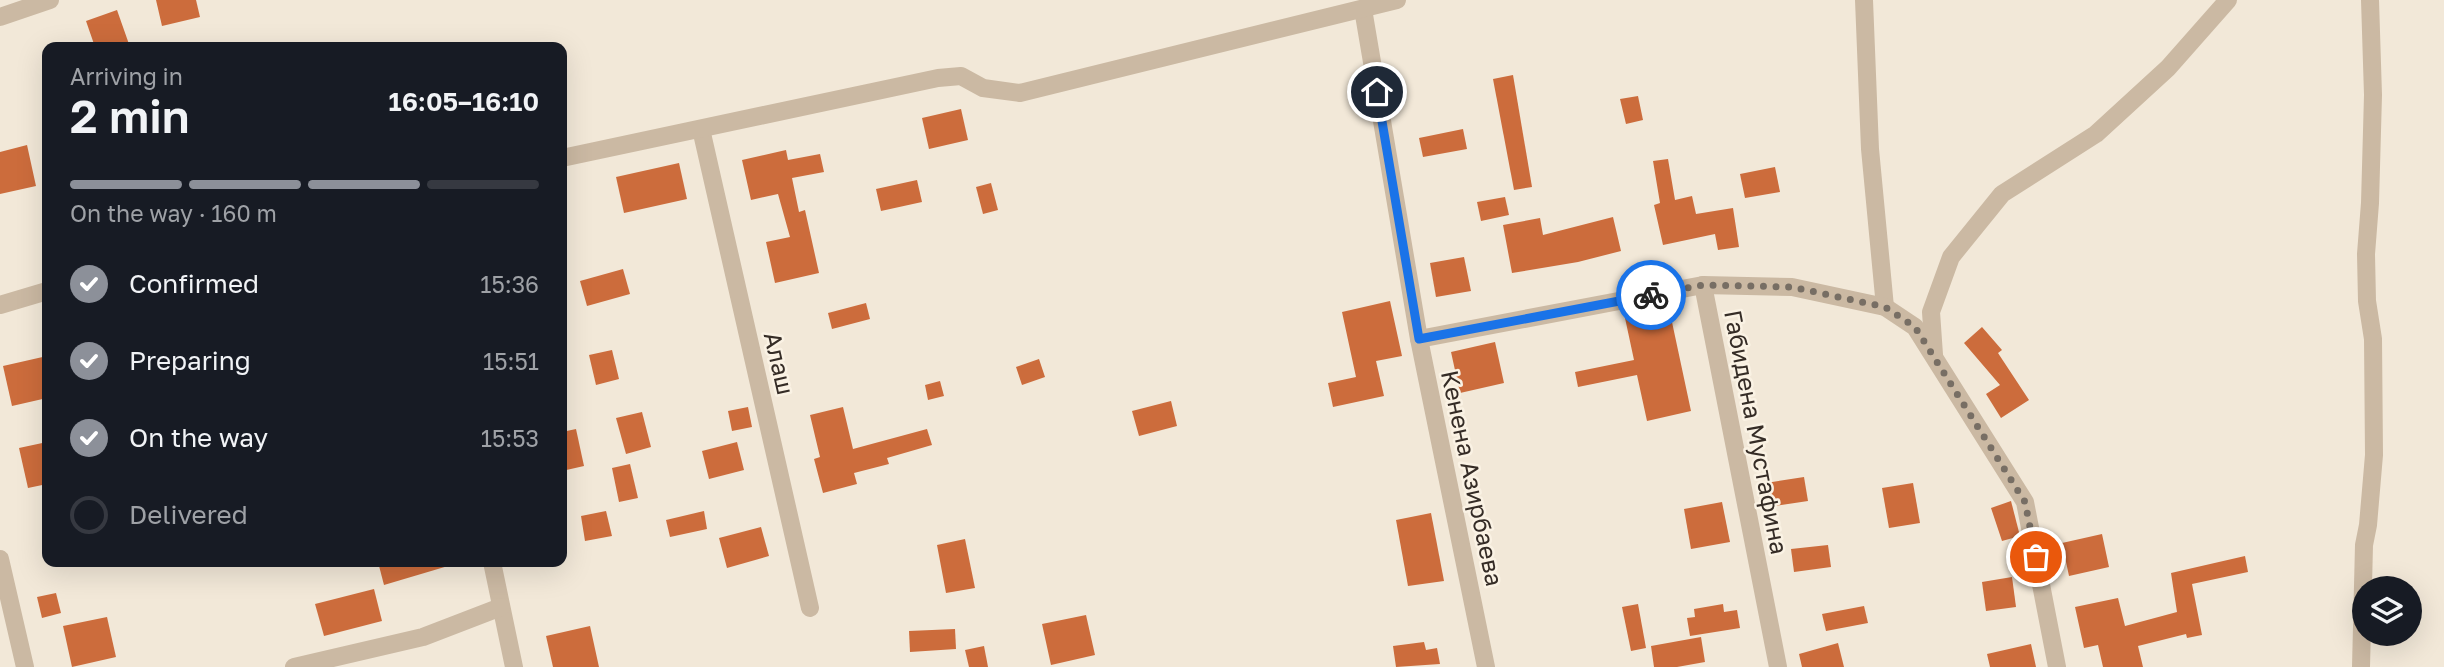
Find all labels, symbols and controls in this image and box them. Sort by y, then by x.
text: Arriving in [70,62,183,90]
pin [1347,62,1407,122]
icon: home [1358,73,1396,111]
text: 16:05–16:10 [389,86,539,117]
text: 2 min [70,88,190,143]
text: On the way · 160 m [70,199,277,227]
courier [1616,260,1686,330]
icon: check [70,265,108,303]
text: Confirmed [129,268,259,299]
text: 15:36 [480,270,539,298]
icon: bike [1632,276,1670,314]
street label: Габидена Мустафина [1719,307,1795,557]
street label: Алаш [759,329,801,397]
icon: check [70,342,108,380]
text: Preparing [129,345,251,376]
text: 15:51 [483,347,539,375]
street label: Кенена Азирбаева [1436,368,1510,588]
icon: check [70,419,108,457]
text: On the way [129,422,268,453]
text: 15:53 [481,424,539,452]
text: Delivered [129,499,248,530]
pin [2006,527,2066,587]
icon: bag [2017,538,2055,576]
map controls [2352,576,2422,646]
button: layers [2352,576,2422,646]

